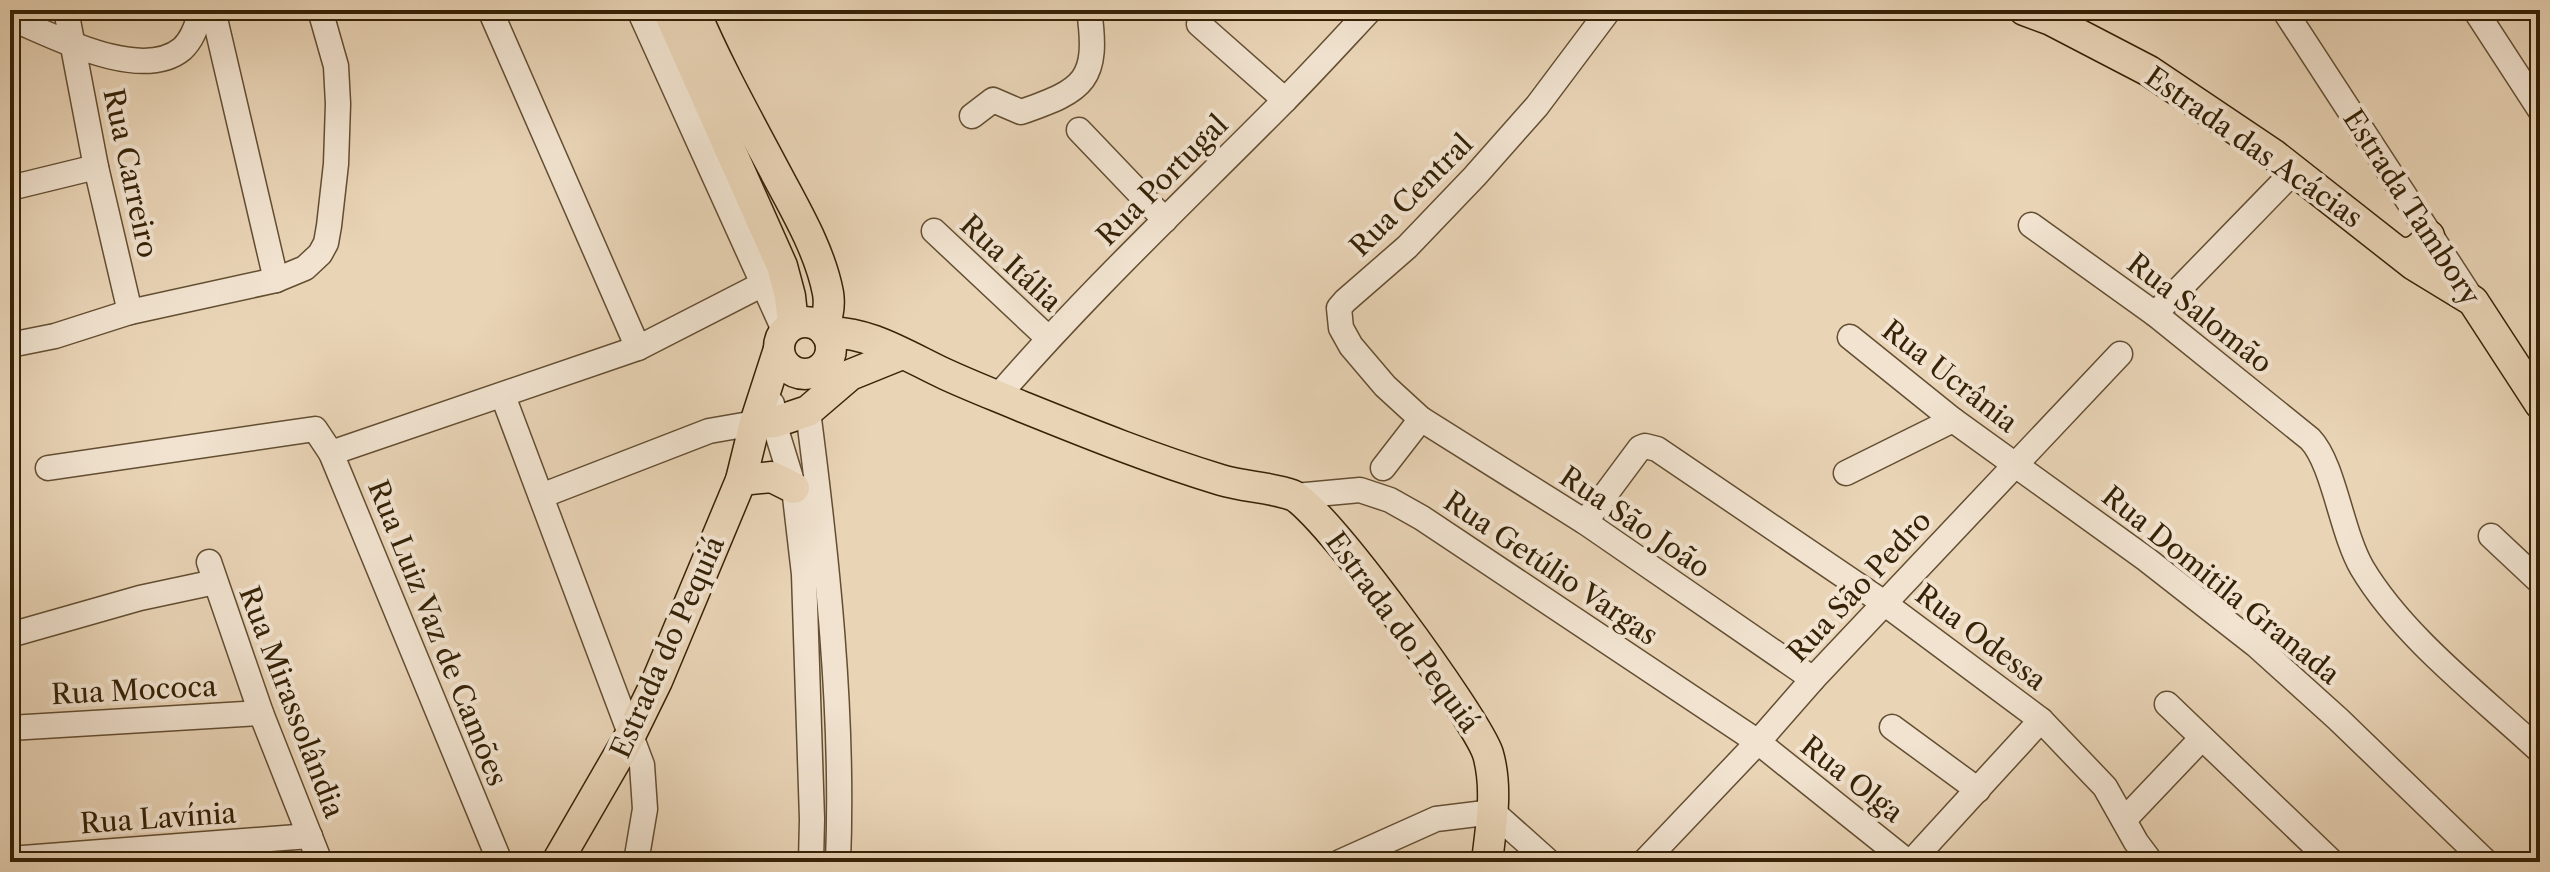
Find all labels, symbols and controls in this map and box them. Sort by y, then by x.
street label: Estrada das Acácias [2139,59,2369,235]
street label: Rua Carreiro [96,85,166,261]
street label: Estrada Tambory [2336,103,2488,312]
street label: Rua Portugal [1089,107,1235,253]
street label: Rua Central [1343,127,1479,263]
street label: Rua Itália [953,208,1069,319]
street label: Rua Salomão [2121,246,2279,380]
street label: Rua Ucrânia [1876,313,2025,440]
street label: Rua São João [1553,459,1717,585]
street label: Rua Luiz Vaz de Camões [361,475,515,791]
street label: Rua Domitila Granada [2095,479,2347,691]
street label: Rua Getúlio Vargas [1438,484,1664,652]
street label: Rua São Pedro [1780,503,1938,669]
street label: Estrada do Pequiá [1319,525,1487,739]
street label: Estrada do Pequiá [603,531,731,763]
street label: Rua Odessa [1909,577,2053,697]
street label: Rua Mirassolândia [232,581,352,823]
street label: Rua Mococa [50,669,218,711]
street label: Rua Olga [1794,729,1910,830]
street label: Rua Lavínia [79,796,237,840]

